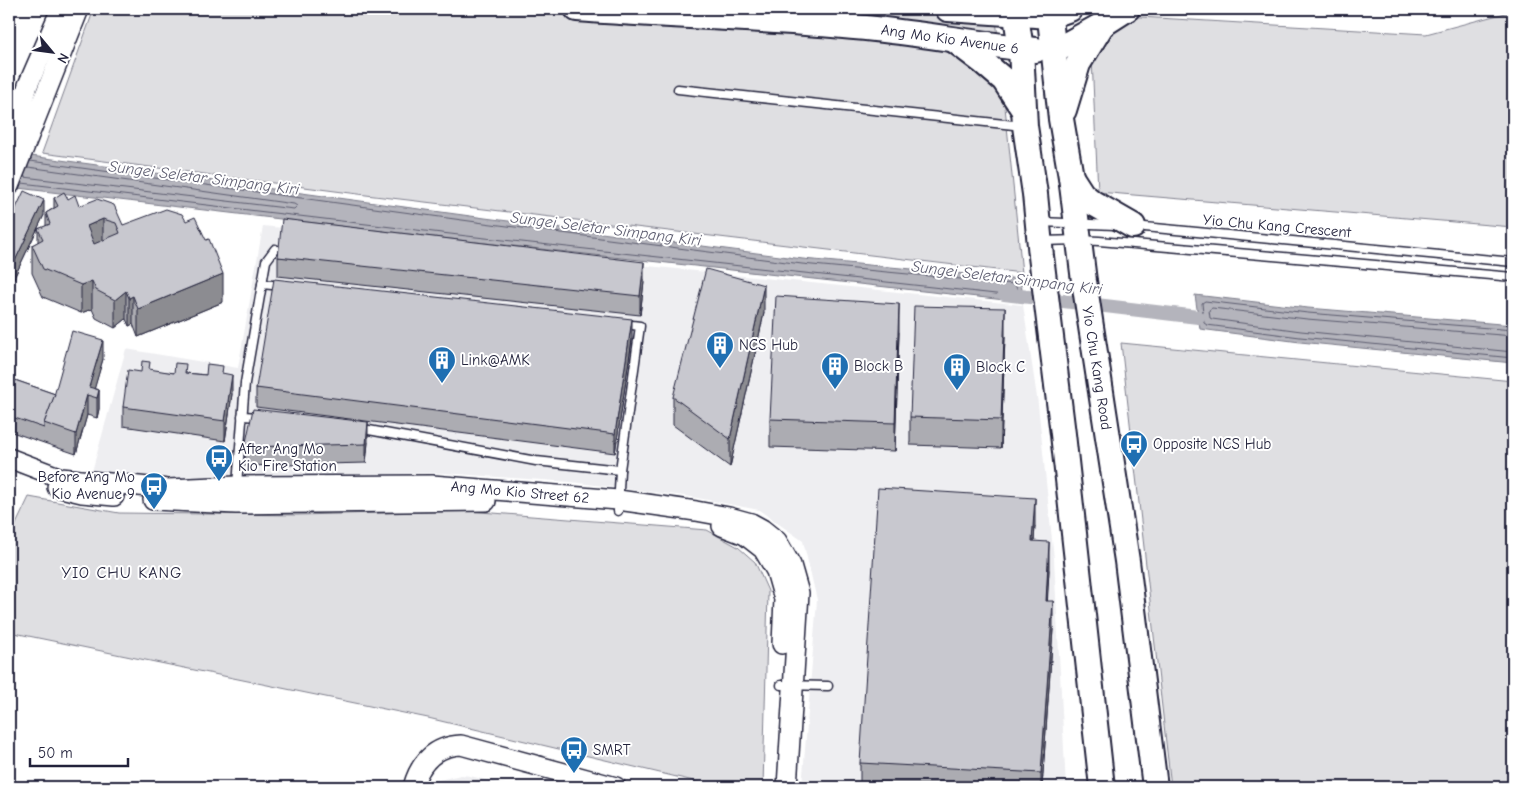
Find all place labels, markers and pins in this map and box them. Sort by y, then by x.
building icon: NCS Hub [705,330,735,369]
place label: NCS Hub [739,336,798,354]
building icon: Link@AMK [427,345,457,384]
place label: Link@AMK [461,351,530,369]
building icon: Block B [820,351,850,390]
building icon: Block C [942,352,972,391]
place label: Block B [854,357,903,375]
place label: Block C [976,358,1025,376]
bus stop icon: Opposite NCS Hub [1119,429,1149,468]
place label: Opposite NCS Hub [1153,435,1271,453]
place label: After Ang Mo Kio Fire Station [238,440,337,475]
bus stop icon: After Ang Mo Kio Fire Station [204,443,234,482]
place label: Before Ang Mo Kio Avenue 9 [38,468,135,503]
bus stop icon: Before Ang Mo Kio Avenue 9 [139,471,169,510]
bus stop icon: SMRT [559,735,589,774]
place label: SMRT [593,741,631,759]

